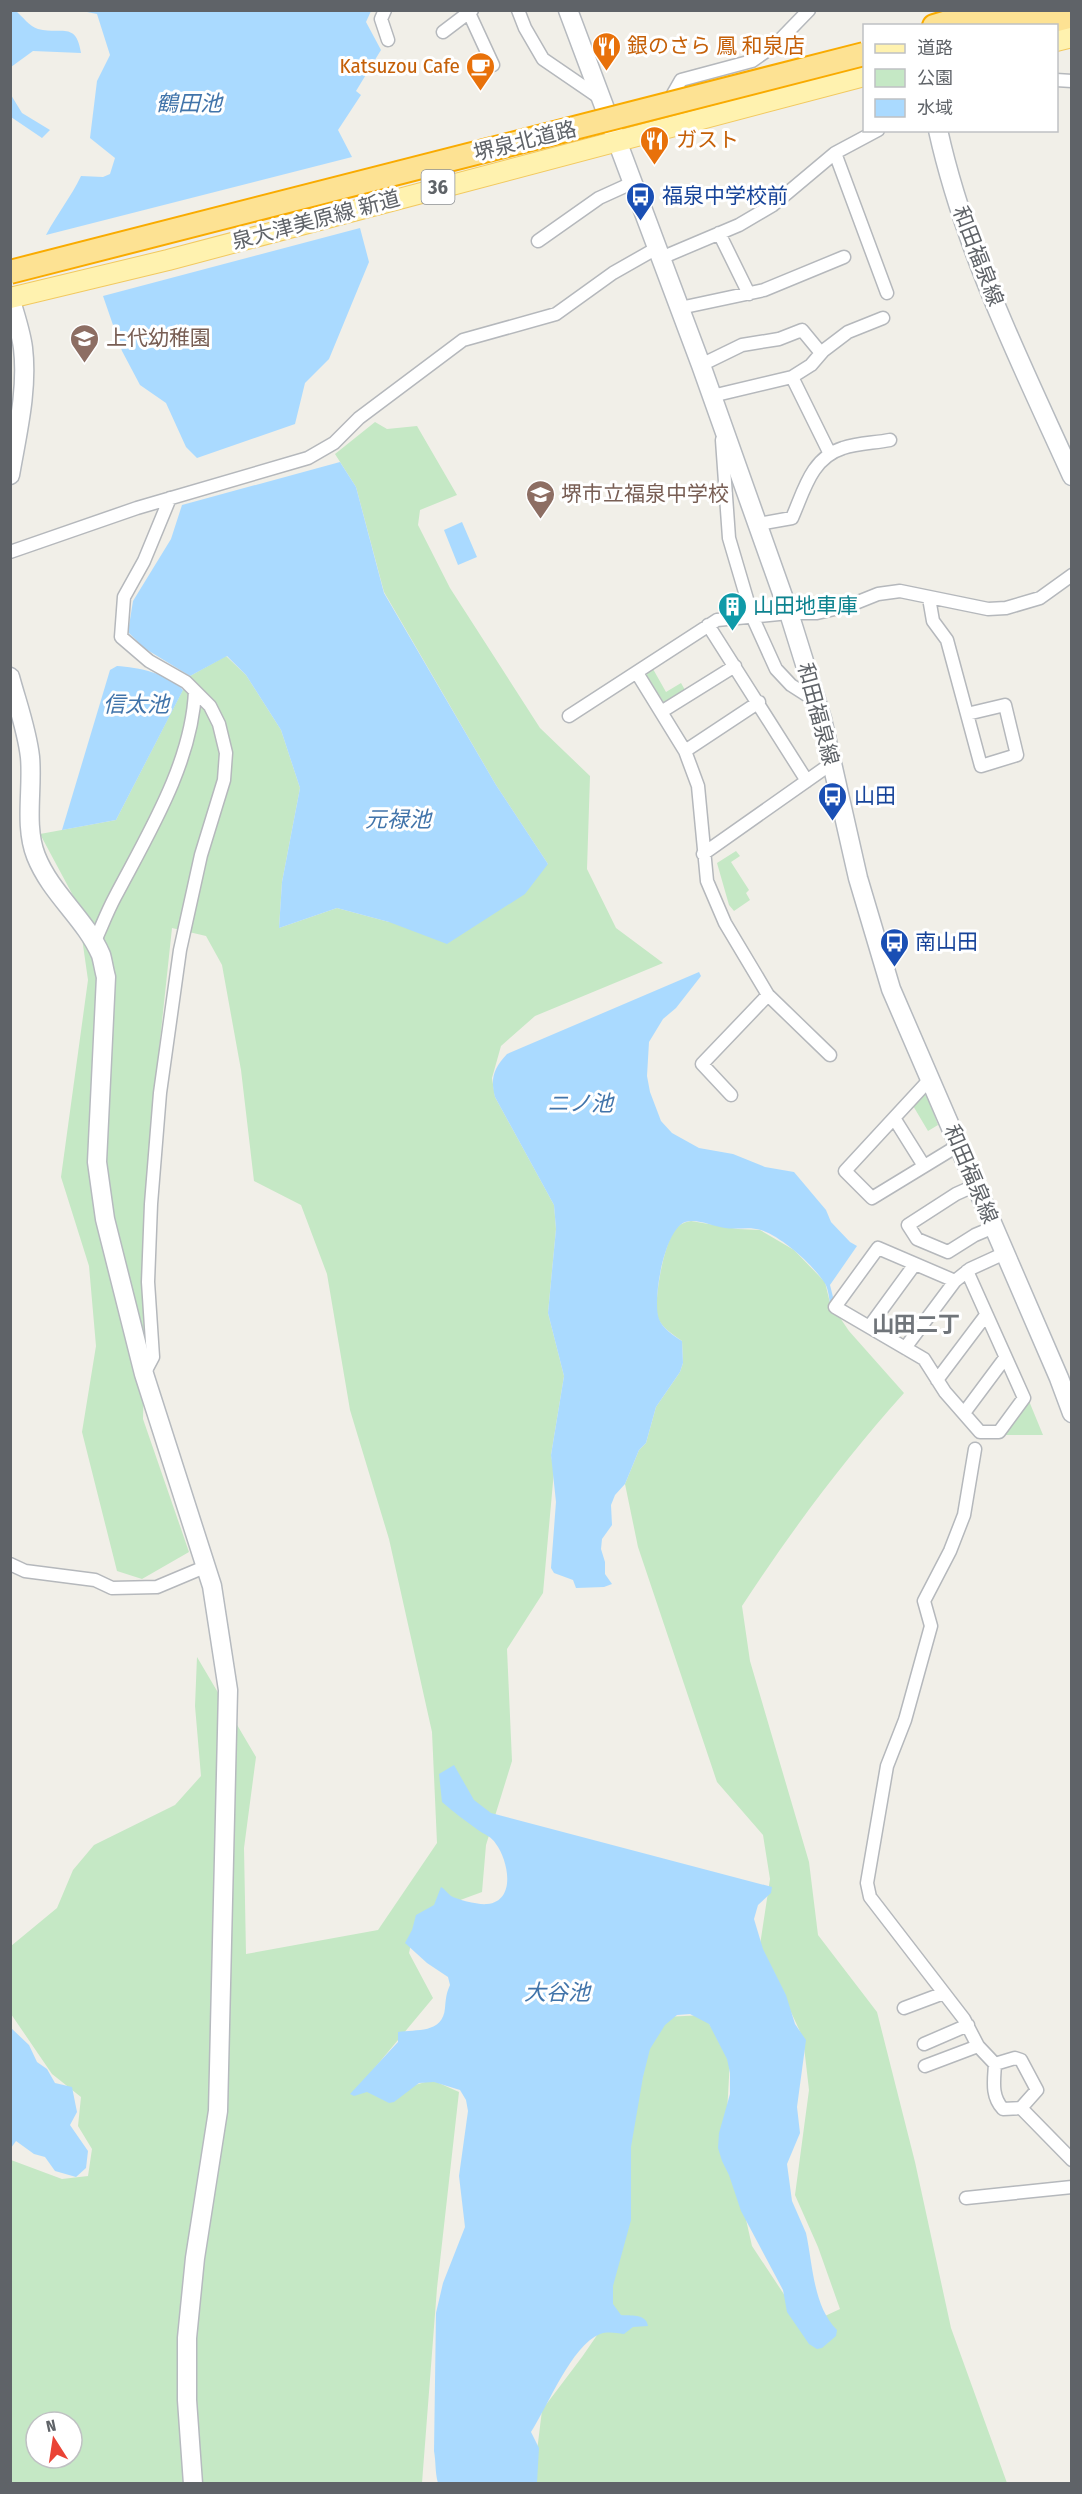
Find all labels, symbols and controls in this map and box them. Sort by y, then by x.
legend [863,24,1058,132]
restaurant icon: 銀のさら 鳳 和泉店 [590,30,622,72]
place label: 銀のさら 鳳 和泉店 [627,33,805,59]
text: 道路 [917,37,953,59]
cafe icon: Katsuzou Cafe [465,50,497,92]
place label: Katsuzou Cafe [339,53,460,79]
text: 公園 [917,67,953,89]
water label: 鶴田池 [156,90,224,117]
text: 水域 [917,97,953,119]
street label: 堺泉北道路 [471,116,579,166]
restaurant icon: ガスト [639,124,671,166]
place label: ガスト [676,127,739,153]
road number: 36 [422,170,454,204]
bus stop icon: 福泉中学校前 [625,180,657,222]
place label: 福泉中学校前 [662,183,788,209]
street label: 泉大津美原線 新道 [229,185,403,255]
street label: 和田福泉線 [947,202,1009,310]
school or university icon: 上代幼稚園 [69,322,101,364]
place label: 上代幼稚園 [106,325,211,351]
school or university icon: 堺市立福泉中学校 [524,478,556,520]
place label: 堺市立福泉中学校 [561,481,729,507]
building icon: 山田地車庫 [716,590,748,632]
place label: 山田地車庫 [753,593,858,619]
street label: 和田福泉線 [792,660,844,768]
water label: 信太池 [103,691,171,718]
bus stop icon: 山田 [817,780,849,822]
place label: 山田 [854,783,896,809]
water label: 元禄池 [365,806,433,833]
bus stop icon: 南山田 [878,926,910,968]
place label: 南山田 [915,929,978,955]
water label: ニノ池 [547,1090,615,1117]
street label: 和田福泉線 [939,1121,1003,1227]
district label: 山田二丁 [872,1311,960,1338]
water label: 大谷池 [524,1979,592,2006]
north arrow [24,2410,84,2470]
text: N [44,2416,58,2436]

